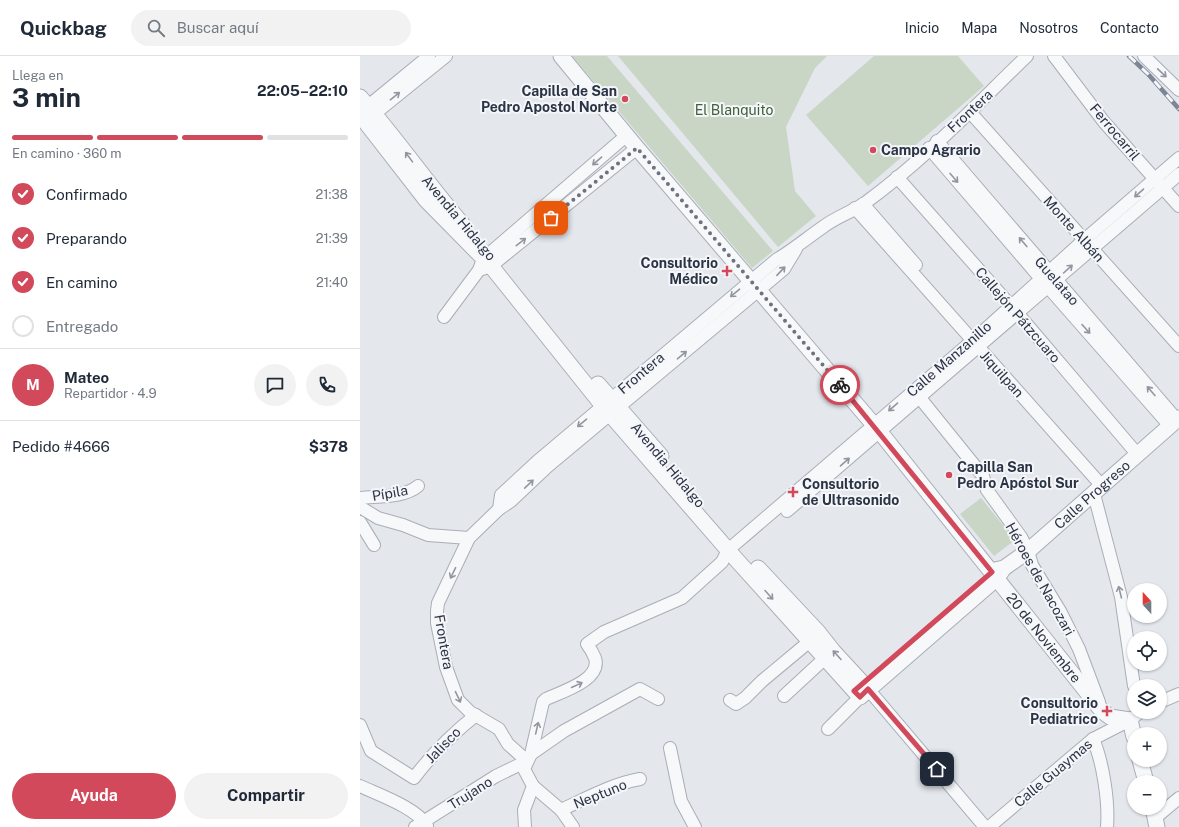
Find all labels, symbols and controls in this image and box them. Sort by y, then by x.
search box [131,10,411,46]
text: Quickbag [20,17,107,39]
icon: search [145,17,167,39]
text: Buscar aquí [177,19,259,36]
text: Inicio [905,20,939,36]
text: Mapa [961,20,997,36]
text: Nosotros [1019,20,1078,36]
text: Contacto [1100,20,1159,36]
text: Llega en [12,68,63,83]
one-way arrow [1157,68,1167,78]
text: 3 min [12,82,81,113]
text: 22:05–22:10 [257,82,348,99]
place label: Capilla de San Pedro Apostol Norte [481,83,617,115]
street label: Frontera [944,86,996,136]
one-way arrow [390,92,401,101]
marker: Capilla de San Pedro Apostol Norte [620,94,630,104]
street label: Ferrocarril [1087,101,1143,163]
park label: El Blanquito [695,102,773,118]
place label: Campo Agrario [881,142,981,158]
marker: Campo Agrario [868,145,878,155]
text: En camino · 360 m [12,146,122,161]
one-way arrow [405,152,413,163]
one-way arrow [593,156,603,165]
street label: Avendia Hidalgo [419,172,499,264]
one-way arrow [950,173,959,183]
icon: check [12,183,34,205]
text: Confirmado [46,186,127,203]
text: 21:38 [316,187,348,202]
one-way arrow [1134,188,1144,197]
street label: Monte Albán [1040,193,1108,265]
pin [534,201,568,235]
icon: bag [540,207,562,229]
icon: check [12,227,34,249]
text: Preparando [46,230,127,247]
text: 21:39 [316,231,348,246]
one-way arrow [516,237,526,246]
one-way arrow [1019,237,1028,247]
street label: Guelatao [1032,253,1082,309]
place label: Consultorio Médico [641,255,718,287]
street label: Callejón Pátzcuaro [972,264,1064,366]
marker: Consultorio Médico [721,265,733,277]
one-way arrow [1063,265,1073,274]
one-way arrow [776,266,786,276]
icon: check [12,271,34,293]
text: En camino [46,274,118,291]
text: 21:40 [316,275,348,290]
one-way arrow [729,289,740,298]
text: Entregado [46,318,118,335]
street label: Calle Manzanillo [904,318,995,400]
one-way arrow [1081,324,1090,334]
street label: Jiquilpan [977,347,1027,401]
street label: Frontera [615,349,667,397]
one-way arrow [676,350,687,359]
button: chat [254,364,296,406]
button: phone [306,364,348,406]
courier [820,365,860,405]
text: Mateo [64,369,109,386]
icon: bike [829,374,851,396]
text: M [26,376,40,393]
text: Repartidor · 4.9 [64,386,157,401]
one-way arrow [1147,386,1156,396]
one-way arrow [888,403,899,412]
one-way arrow [577,418,588,427]
street label: Avendia Hidalgo [628,419,708,511]
text: Pedido #4666 [12,438,110,455]
text: $378 [309,438,348,455]
one-way arrow [840,457,851,466]
street label: Calle Progreso [1051,457,1133,532]
place label: Capilla San Pedro Apóstol Sur [957,459,1079,491]
marker: Capilla San Pedro Apóstol Sur [944,470,954,480]
place label: Consultorio de Ultrasonido [802,476,899,508]
one-way arrow [524,479,534,489]
street label: Pípila [371,482,409,504]
marker: Consultorio de Ultrasonido [787,486,799,498]
street label: Héroes de Nacozari [1002,520,1078,638]
one-way arrow [449,567,456,579]
north arrow [1127,583,1167,623]
map controls [1127,583,1167,815]
one-way arrow [1115,586,1123,599]
one-way arrow [764,590,773,601]
street label: 20 de Noviembre [1003,590,1084,686]
street label: Frontera [431,613,457,671]
button: locate [1127,631,1167,671]
one-way arrow [832,650,841,660]
button: layers [1127,679,1167,719]
one-way arrow [571,681,583,688]
one-way arrow [455,691,462,703]
place label: Consultorio Pediatrico [1021,695,1098,727]
marker: Consultorio Pediatrico [1101,705,1113,717]
one-way arrow [534,722,541,735]
street label: Jalisco [422,724,464,766]
button: + [1127,727,1167,767]
street label: Calle Guaymas [1011,736,1095,810]
pin [920,752,954,786]
icon: home [926,758,948,780]
button: Ayuda [12,773,176,819]
button: Compartir [184,773,348,819]
street label: Trujano [445,773,495,813]
button: − [1127,775,1167,815]
street label: Neptuno [571,776,629,812]

